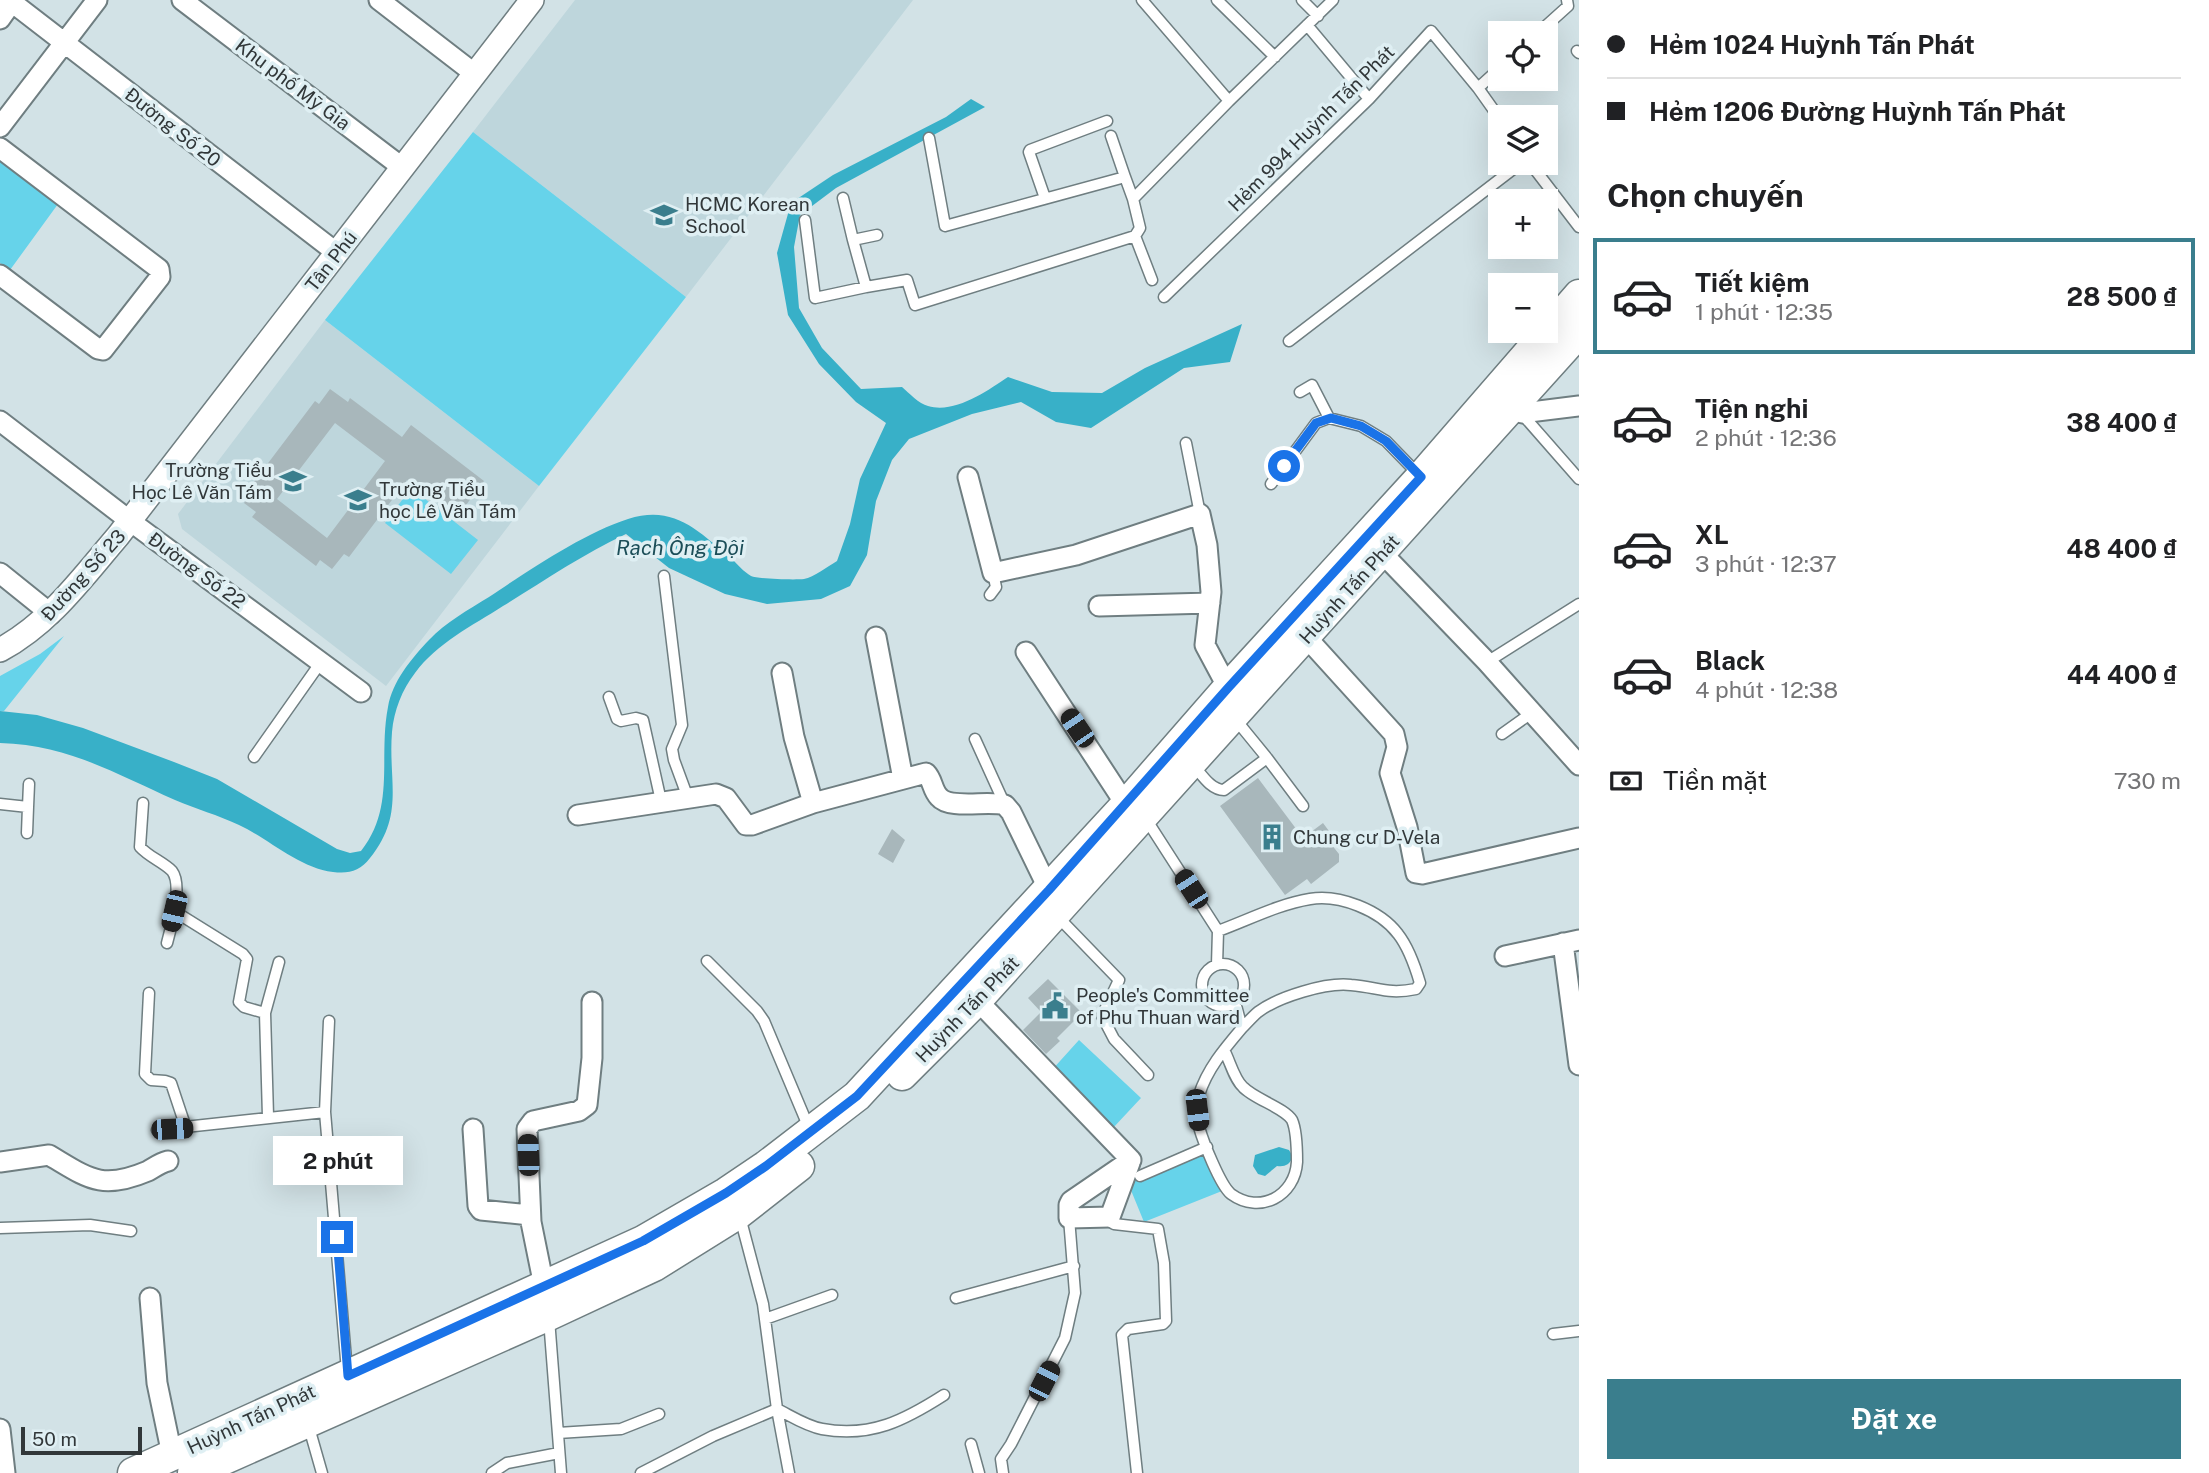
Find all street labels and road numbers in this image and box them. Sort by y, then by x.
street label: Khu phố Mỹ Gia [231,34,355,134]
street label: Hẻm 994 Huỳnh Tấn Phát [1224,41,1398,215]
street label: Đường Số 20 [121,83,225,171]
street label: Tân Phú [301,227,361,295]
street label: Đường Số 23 [36,525,130,625]
street label: Đường Số 22 [144,527,250,613]
street label: Huỳnh Tấn Phát [1294,530,1404,648]
street label: Huỳnh Tấn Phát [911,951,1023,1067]
street label: Huỳnh Tấn Phát [183,1380,319,1458]

